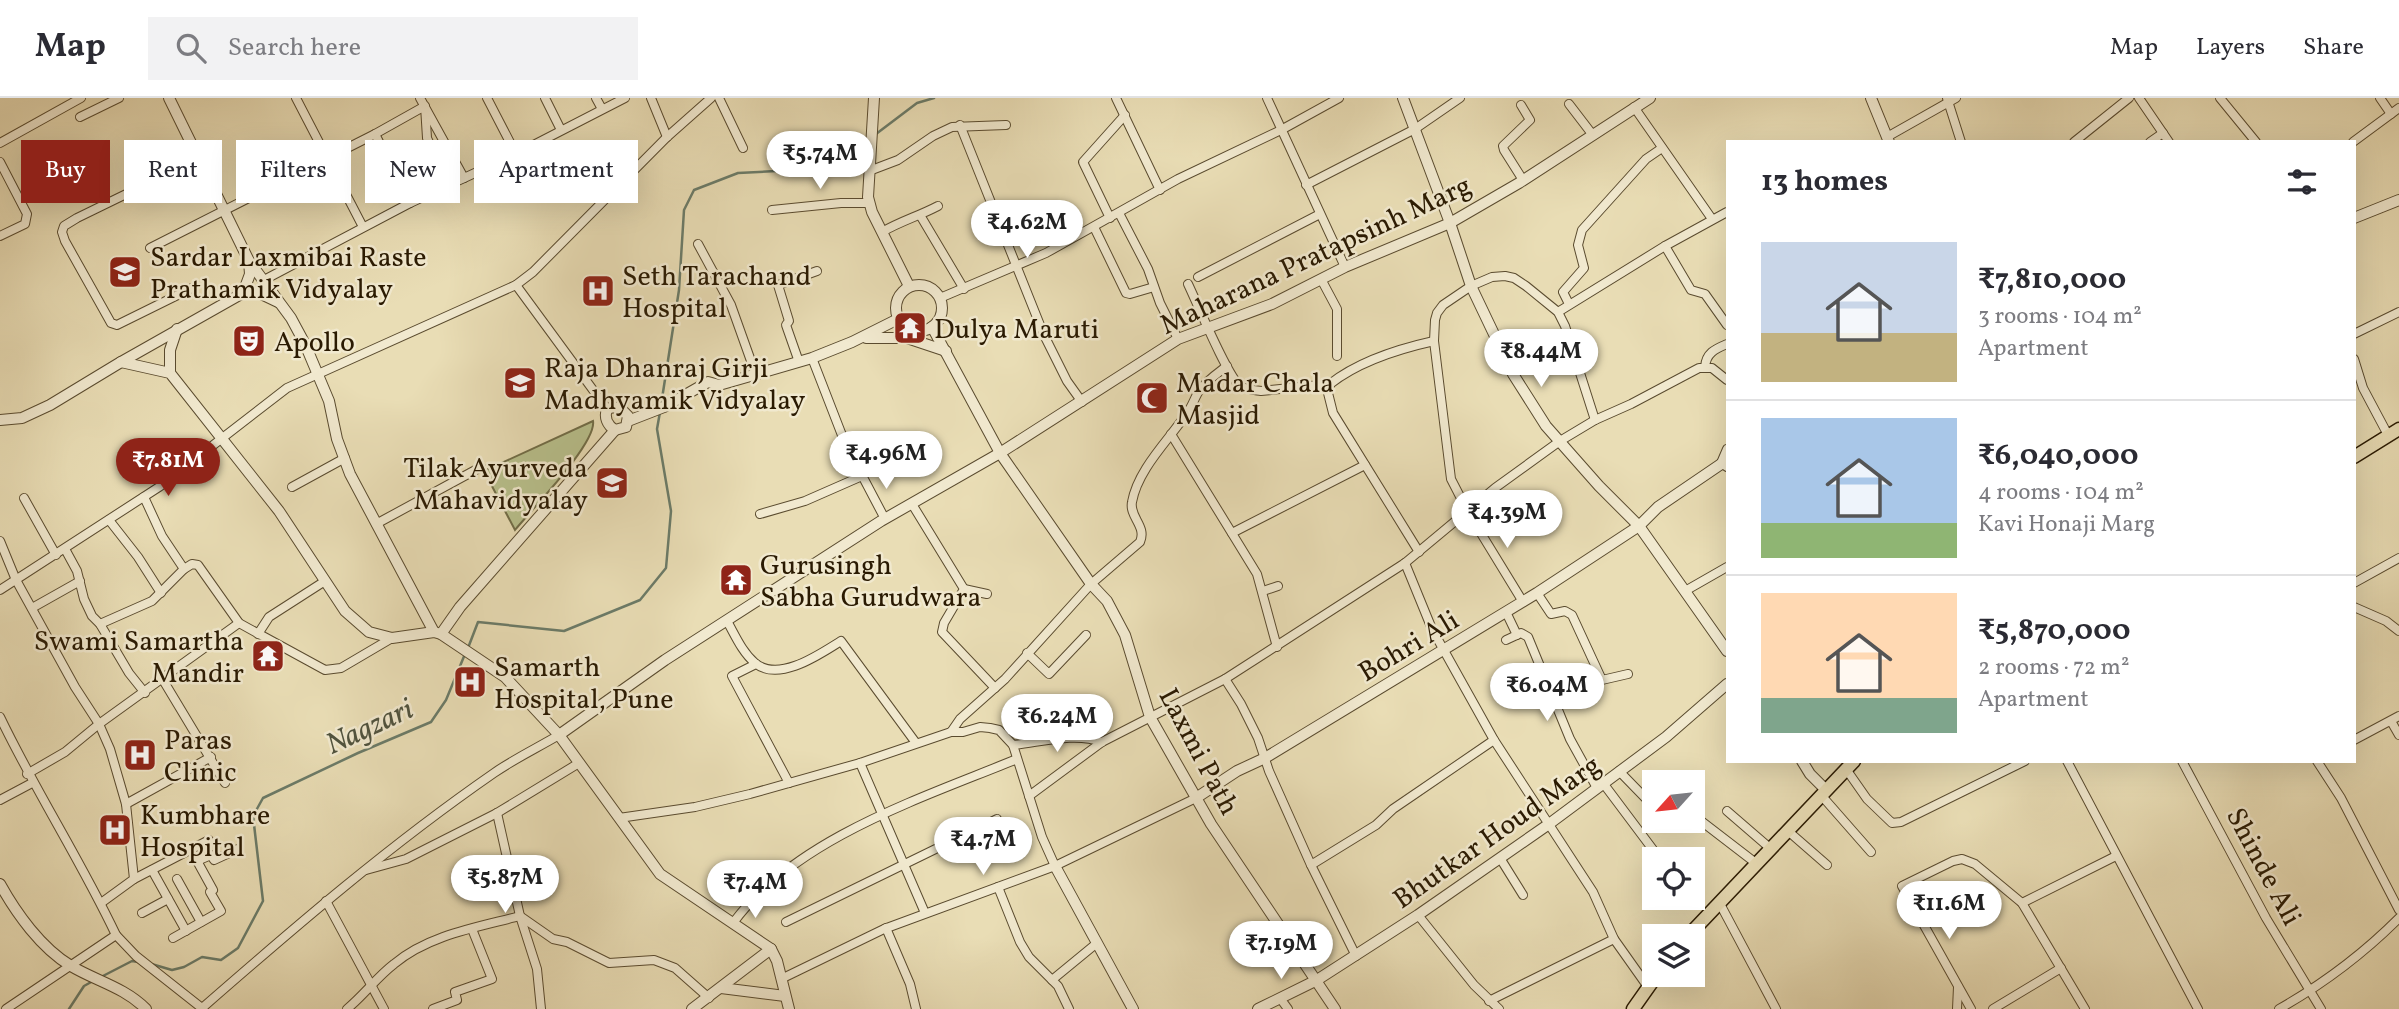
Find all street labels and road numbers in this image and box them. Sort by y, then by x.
street label: Maharana Pratapsinh Marg [1154,167,1478,346]
street label: Bohri Ali [1352,602,1467,692]
street label: Laxmi Path [1148,682,1248,823]
street label: Bhutkar Houd Marg [1386,747,1609,919]
street label: Shinde Ali [2215,801,2310,933]

